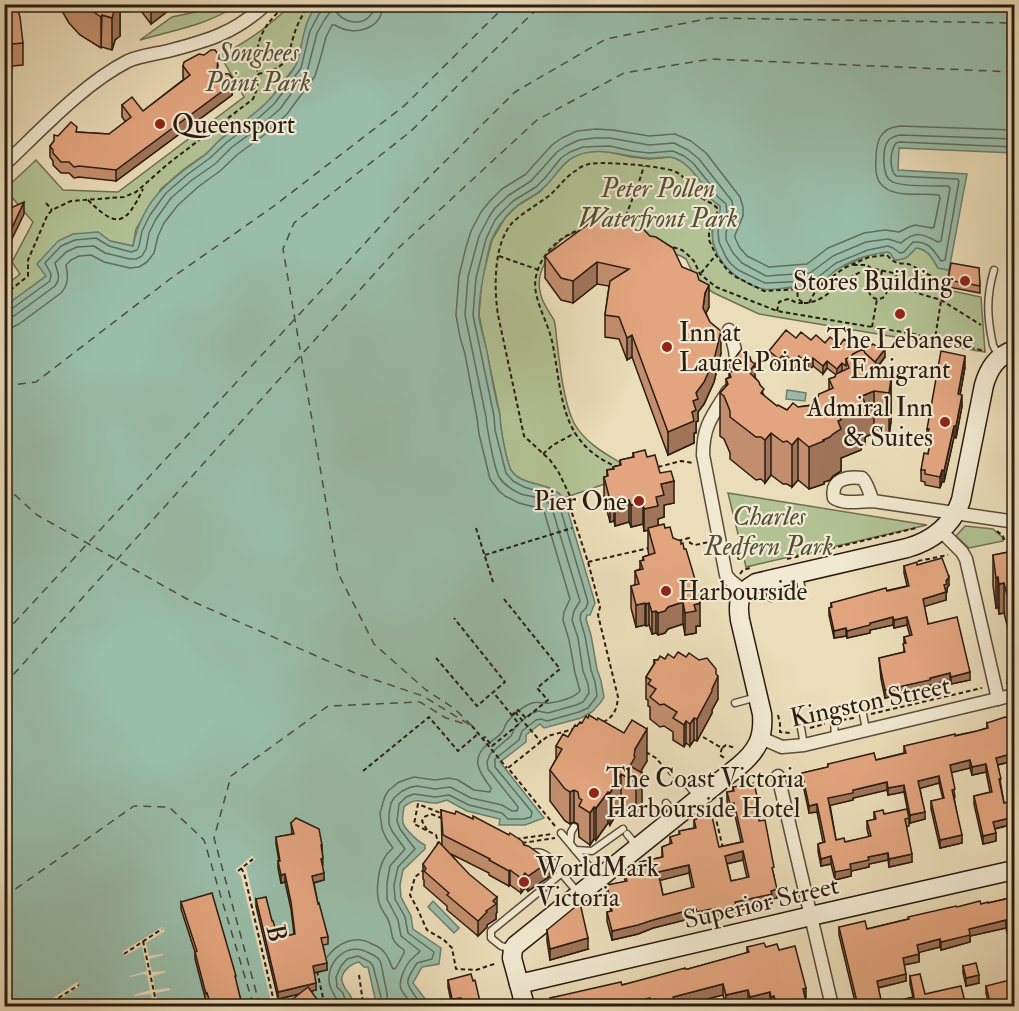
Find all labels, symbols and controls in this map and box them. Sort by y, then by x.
park label: Songhees Point Park [204,37,311,99]
place label: Queensport [172,109,295,142]
marker: Queensport [153,117,167,131]
park label: Peter Pollen Waterfront Park [578,173,738,235]
place label: Stores Building [793,266,954,298]
marker: Stores Building [958,274,972,288]
marker: The Lebanese Emigrant [893,307,907,321]
place label: Inn at Laurel Point [679,317,810,379]
place label: The Lebanese Emigrant [827,324,973,386]
marker: Inn at Laurel Point [660,340,674,354]
place label: Admiral Inn & Suites [806,392,933,454]
marker: Admiral Inn & Suites [938,415,952,429]
place label: Pier One [534,486,627,518]
marker: Pier One [632,494,646,508]
park label: Charles Redfern Park [704,501,833,563]
place label: Harbourside [678,576,808,608]
marker: Harbourside [659,584,673,598]
street label: Kingston Street [787,669,953,735]
place label: The Coast Victoria Harbourside Hotel [606,763,804,825]
marker: The Coast Victoria Harbourside Hotel [587,786,601,800]
place label: WorldMark Victoria [535,852,660,914]
street label: Superior Street [680,870,842,937]
marker: WorldMark Victoria [517,875,531,889]
street label: B [259,921,294,945]

